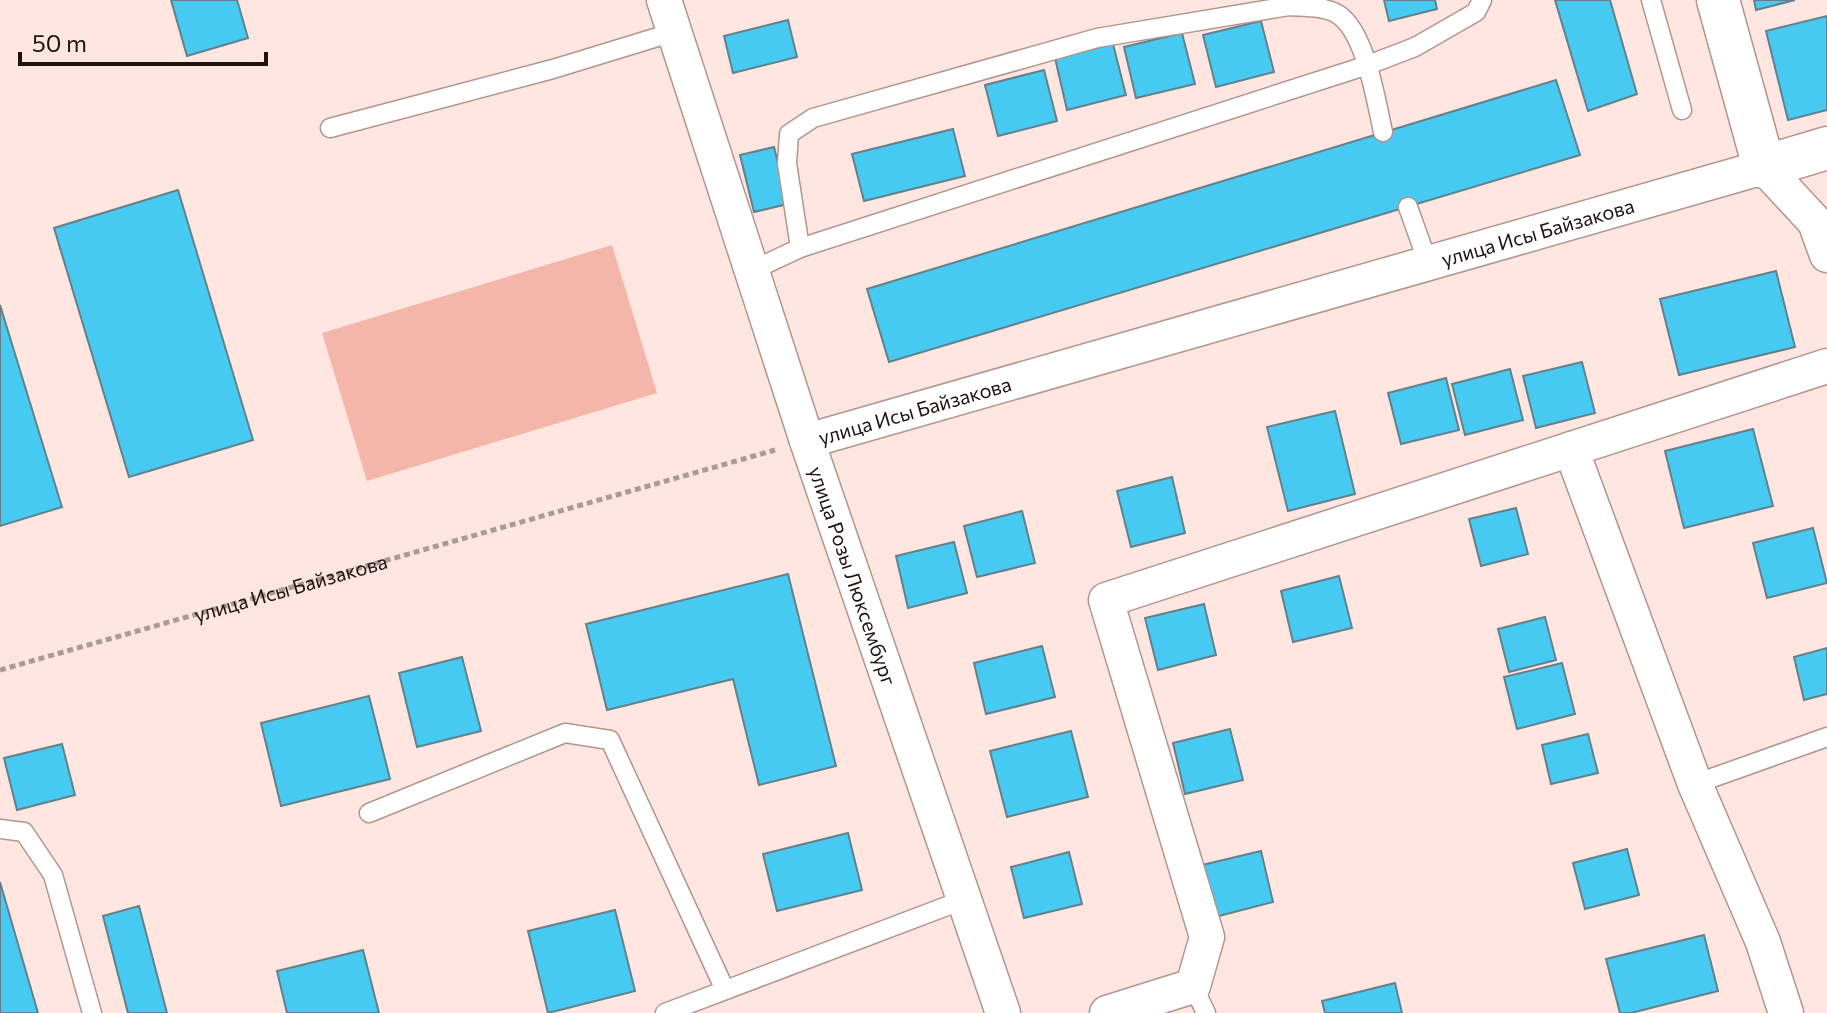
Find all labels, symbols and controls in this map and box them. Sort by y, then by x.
scale bar [20,16,266,66]
text: 50 m [32,28,87,57]
street label: улица Исы Байзакова [1438,193,1637,271]
street label: улица Исы Байзакова [815,371,1014,449]
street label: улица Розы Люксембург [805,463,902,688]
street label: улица Исы Байзакова [191,549,390,626]

